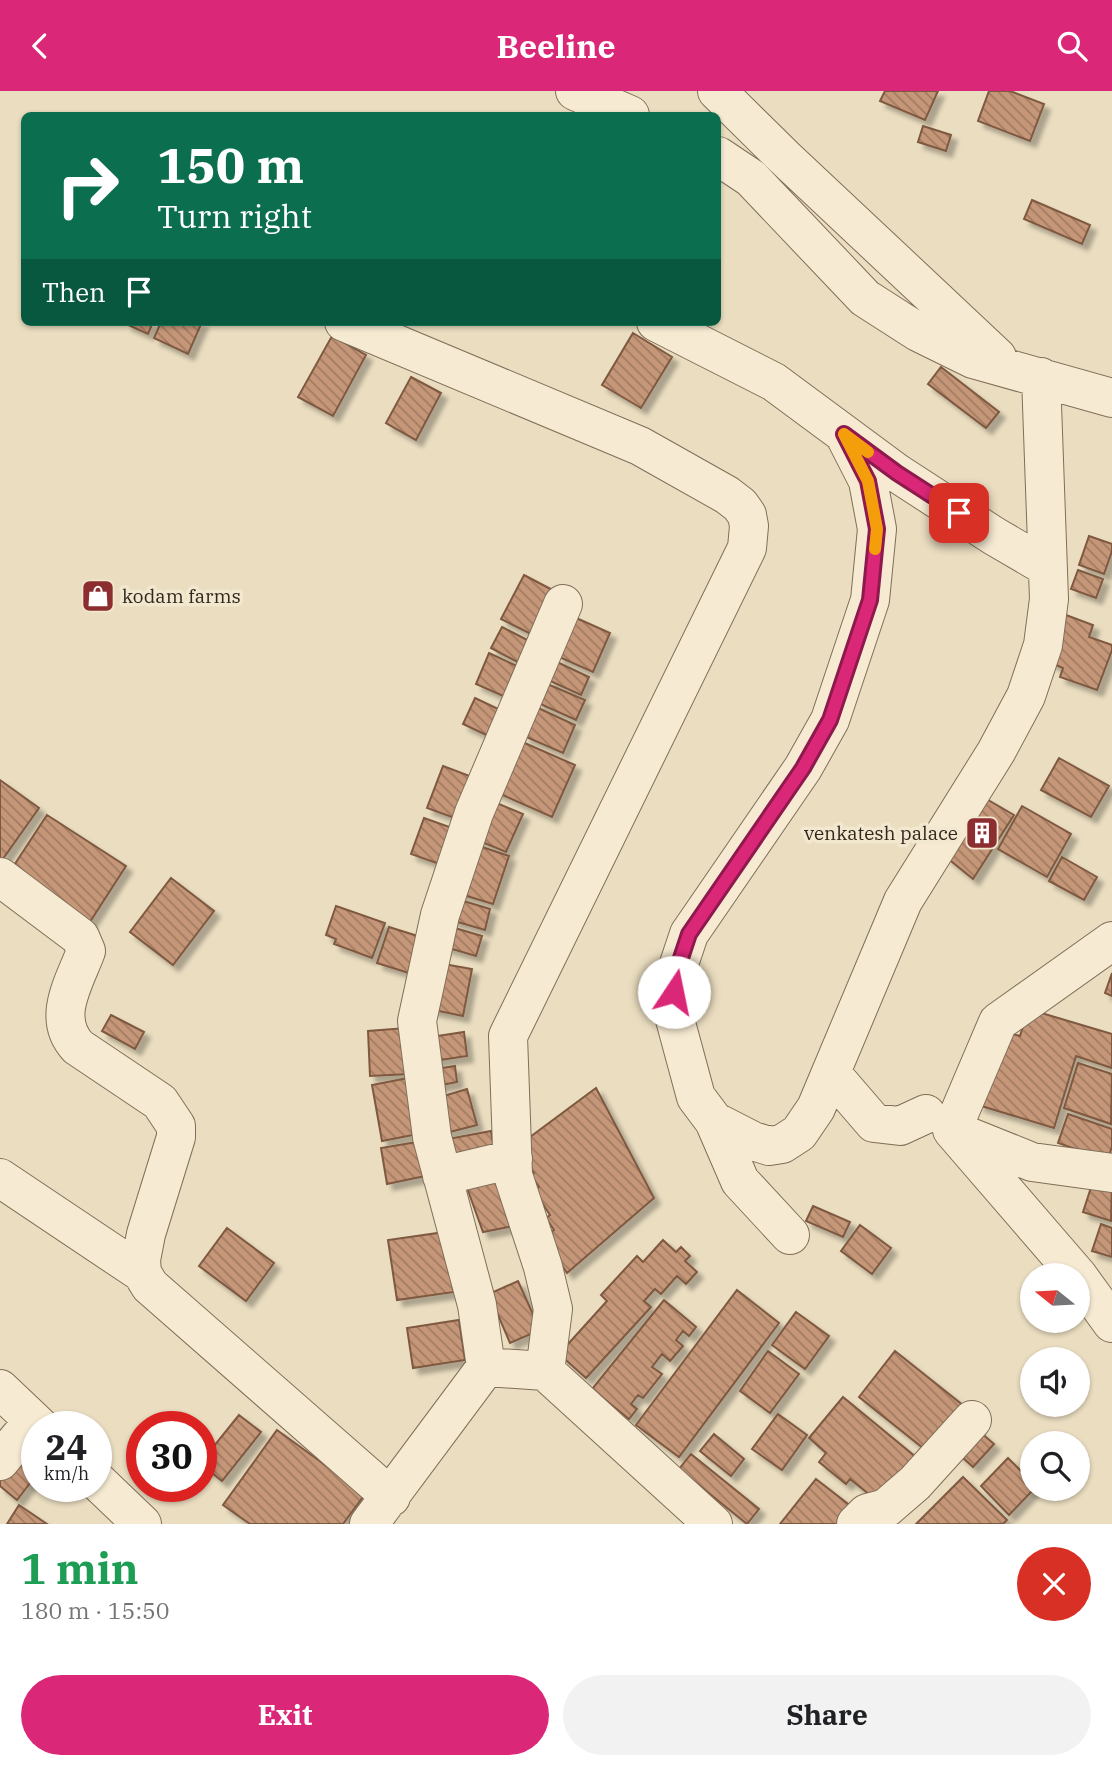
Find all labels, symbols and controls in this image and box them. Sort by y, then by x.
text: Beeline [496,25,616,67]
icon: back [21,27,59,65]
icon: search [1053,27,1091,65]
text: 150 m [157,133,304,196]
icon: right [42,140,133,231]
text: Turn right [157,195,312,237]
icon: arrive [120,273,158,311]
text: Then [42,275,106,309]
pin [929,483,989,543]
icon: arrive [940,494,978,532]
shop icon: kodam farms [79,577,117,615]
place label: kodam farms [122,584,241,608]
building icon: venkatesh palace [963,814,1001,852]
place label: venkatesh palace [804,821,958,845]
position arrow [637,955,711,1029]
north arrow [1020,1263,1090,1333]
map controls [1020,1263,1090,1501]
button: sound [1020,1347,1090,1417]
speed limit sign: 30 [126,1411,217,1502]
text: 24 [45,1424,88,1470]
button: search [1020,1431,1090,1501]
text: km/h [44,1462,89,1485]
text: 1 min [21,1541,139,1596]
button: close [1017,1547,1091,1621]
text: 180 m · 15:50 [21,1595,170,1625]
button: Exit [21,1675,549,1755]
button: Share [563,1675,1091,1755]

